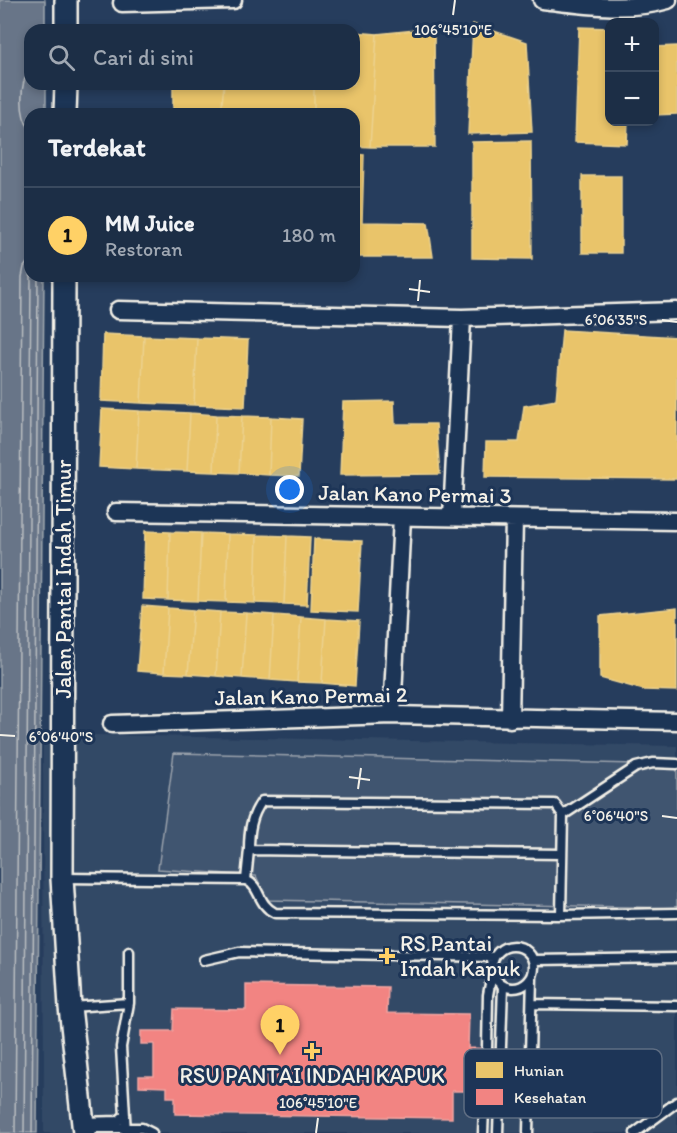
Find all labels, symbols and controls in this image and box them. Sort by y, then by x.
map controls [605,18,659,126]
button: + [605,18,659,72]
text: 106°45'10"E [414,21,492,39]
search box [24,24,360,90]
icon: search [45,41,78,74]
text: Cari di sini [93,44,194,71]
button: − [605,72,659,126]
text: Terdekat [48,131,146,163]
text: MM Juice [105,210,195,237]
text: 1 [63,223,72,247]
text: 180 m [282,223,336,247]
text: Restoran [105,237,183,261]
text: 6°06'35"S [585,311,647,329]
street label: Jalan Pantai Indah Timur [50,459,77,698]
your location [275,475,304,504]
street label: Jalan Kano Permai 3 [318,479,512,509]
street label: Jalan Kano Permai 2 [214,681,408,711]
text: 6°06'40"S [29,728,93,746]
text: 6°06'40"S [584,807,648,825]
place label: RS Pantai Indah Kapuk [400,930,521,982]
marker: RS Pantai Indah Kapuk [378,947,396,965]
pin: 1 [260,1006,300,1055]
marker: RSU PANTAI INDAH KAPUK [303,1042,321,1060]
legend [464,1049,662,1118]
text: Hunian [514,1061,564,1080]
place label: RSU PANTAI INDAH KAPUK [179,1062,445,1089]
text: Kesehatan [514,1088,586,1107]
text: 106°45'10"E [279,1094,357,1112]

